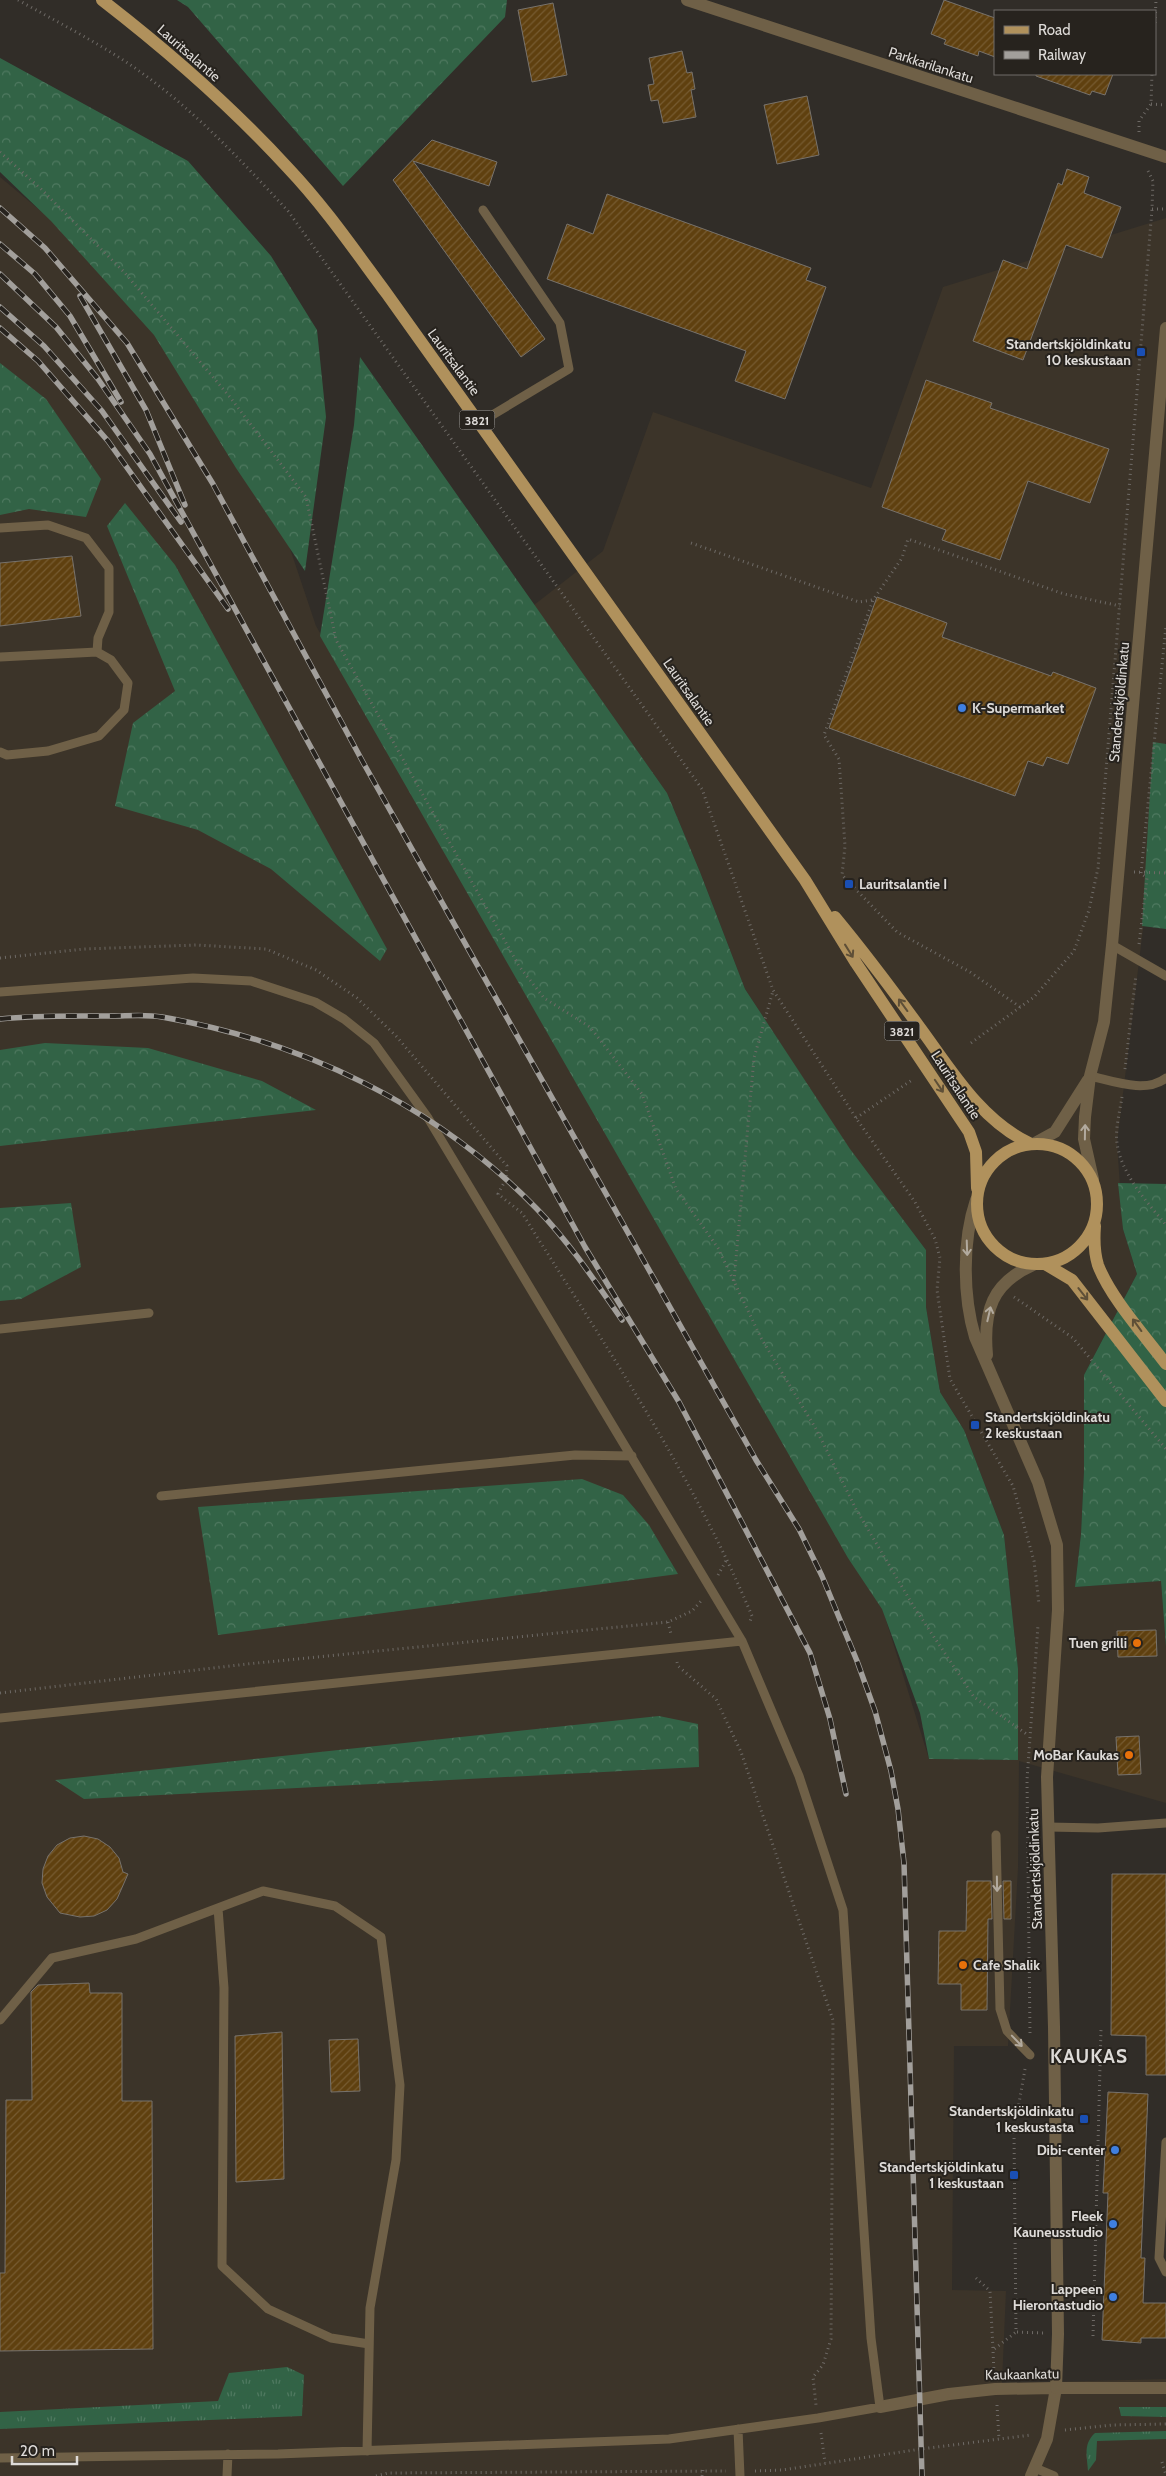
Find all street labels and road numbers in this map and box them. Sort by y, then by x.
street label: Lauritsalantie [154,21,224,85]
street label: Parkkarilankatu [886,43,976,87]
street label: Lauritsalantie [424,325,484,399]
road number: 3821 [460,410,494,430]
street label: Standertskjöldinkatu [1105,641,1133,763]
street label: Lauritsalantie [659,655,719,729]
road number: 3821 [884,1021,920,1040]
street label: Lauritsalantie [927,1047,985,1123]
street label: Standertskjöldinkatu [1024,1808,1046,1930]
street label: Kaukaankatu [985,2364,1059,2384]

